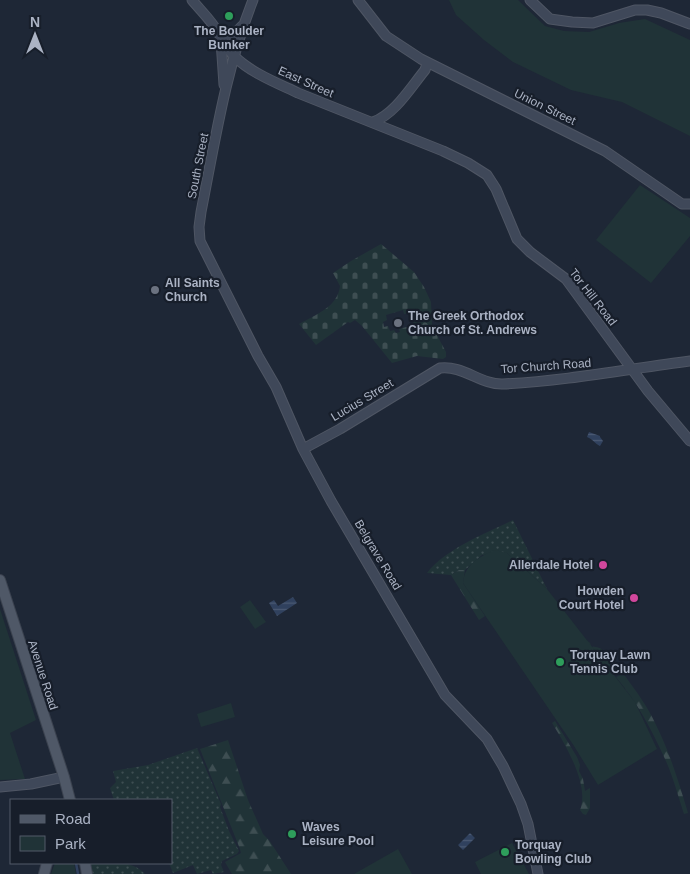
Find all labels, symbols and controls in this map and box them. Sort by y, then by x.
north arrow [10,10,60,60]
marker: The Boulder Bunker [223,10,235,22]
text: N [30,14,40,30]
place label: The Boulder Bunker [194,24,264,52]
street label: East Street [276,64,337,101]
street label: Union Street [512,86,579,128]
street label: South Street [185,131,211,200]
street label: Tor Hill Road [566,266,620,328]
place label: All Saints Church [165,276,220,304]
marker: All Saints Church [149,284,161,296]
place label: The Greek Orthodox Church of St. Andrews [408,309,537,337]
marker: The Greek Orthodox Church of St. Andrews [392,317,404,329]
street label: Tor Church Road [500,356,592,376]
street label: Lucius Street [328,376,396,424]
street label: Belgrave Road [352,517,404,593]
place label: Allerdale Hotel [509,558,593,572]
marker: Allerdale Hotel [597,559,609,571]
place label: Howden Court Hotel [559,584,624,612]
marker: Howden Court Hotel [628,592,640,604]
street label: Avenue Road [25,638,61,712]
place label: Torquay Lawn Tennis Club [570,648,650,676]
marker: Torquay Lawn Tennis Club [554,656,566,668]
legend [10,799,172,864]
text: Road [55,810,91,827]
place label: Waves Leisure Pool [302,820,374,848]
marker: Waves Leisure Pool [286,828,298,840]
text: Park [55,835,86,852]
place label: Torquay Bowling Club [515,838,592,866]
marker: Torquay Bowling Club [499,846,511,858]

